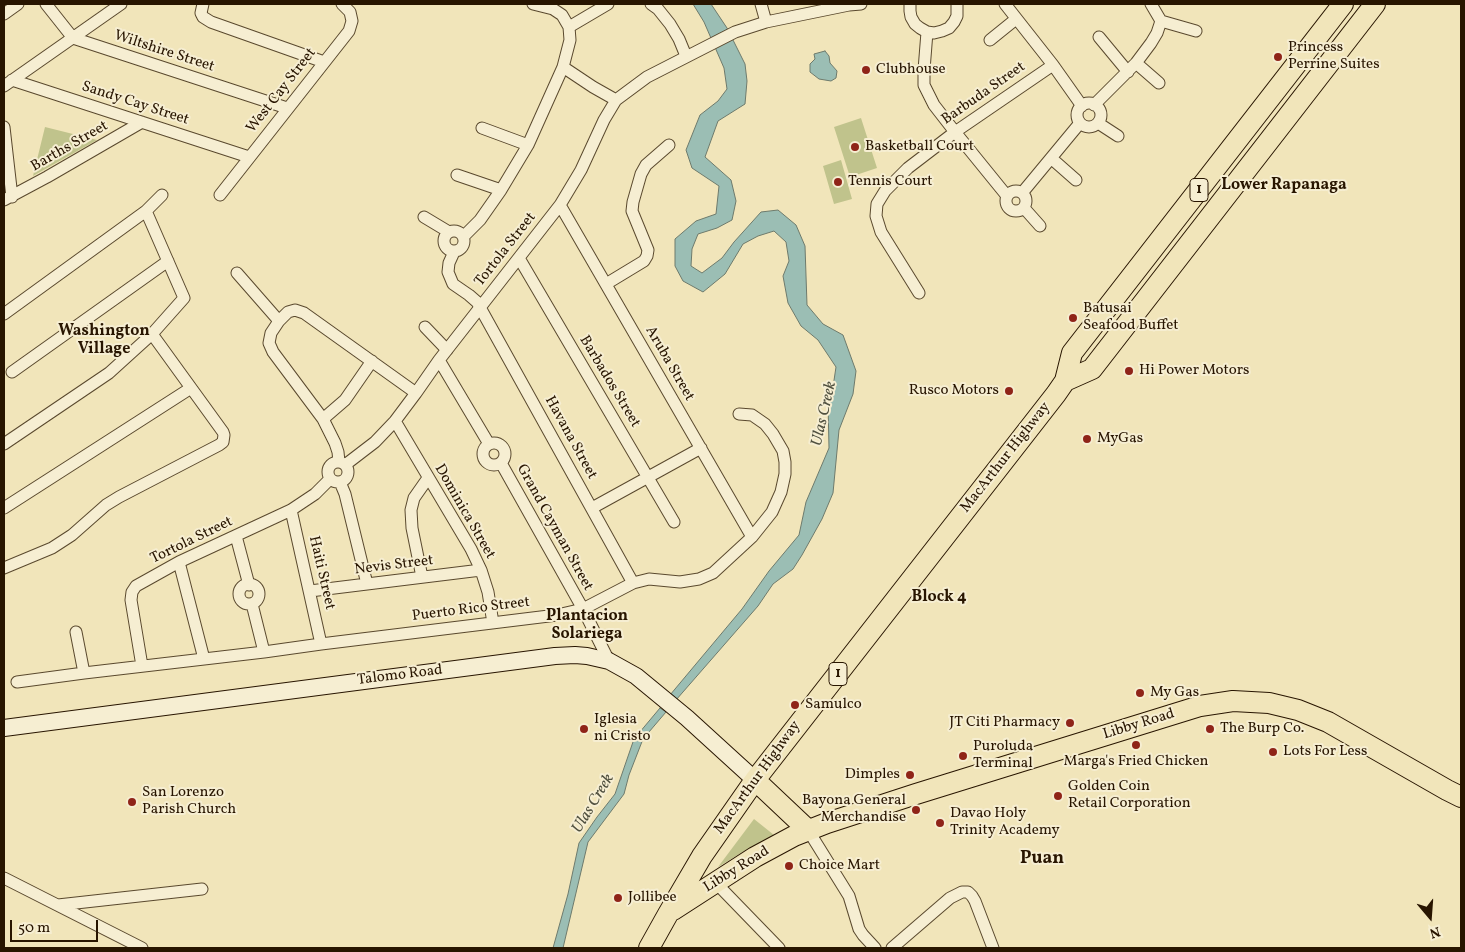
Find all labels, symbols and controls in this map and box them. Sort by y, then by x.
street label: Wiltshire Street [112,27,216,77]
place label: Princess Perrine Suites [1288,39,1380,74]
street label: West Cay Street [243,45,321,137]
marker: Princess Perrine Suites [1272,51,1284,63]
street label: Barbuda Street [939,59,1029,129]
place label: Clubhouse [876,61,946,79]
marker: Clubhouse [860,64,872,76]
street label: Sandy Cay Street [79,78,191,130]
street label: Barths Street [28,118,112,176]
place label: Basketball Court [865,138,974,156]
marker: Basketball Court [849,141,861,153]
place label: Tennis Court [848,173,932,191]
marker: Tennis Court [832,176,844,188]
district label: Lower Rapanaga [1221,176,1347,196]
road number: 1 [1190,178,1208,202]
street label: Tortola Street [471,209,541,291]
place label: Batusai Seafood Buffet [1083,300,1179,335]
marker: Batusai Seafood Buffet [1067,312,1079,324]
district label: Washington Village [58,322,150,360]
street label: Aruba Street [640,323,698,405]
street label: Barbados Street [575,333,643,431]
place label: Hi Power Motors [1139,362,1249,380]
marker: Hi Power Motors [1123,365,1135,377]
water label: Ulas Creek [808,380,842,448]
place label: Rusco Motors [909,382,999,400]
marker: Rusco Motors [1003,385,1015,397]
street label: Havana Street [540,393,600,483]
street label: MacArthur Highway [957,399,1055,517]
place label: MyGas [1097,430,1143,448]
marker: MyGas [1081,433,1093,445]
street label: Dominica Street [430,461,498,563]
street label: Grand Cayman Street [512,462,596,594]
street label: Tortola Street [148,513,236,569]
street label: Haiti Street [304,534,338,612]
street label: Nevis Street [354,552,434,580]
district label: Block 4 [911,588,967,608]
street label: Puerto Rico Street [411,594,531,626]
district label: Plantacion Solariega [546,607,628,645]
street label: Talomo Road [356,662,444,690]
road number: 1 [829,662,847,686]
place label: My Gas [1150,684,1199,702]
marker: My Gas [1134,687,1146,699]
place label: Samulco [805,696,862,714]
marker: Samulco [789,699,801,711]
street label: Libby Road [1101,706,1177,744]
place label: Iglesia ni Cristo [594,711,651,746]
place label: JT Citi Pharmacy [949,714,1060,732]
marker: JT Citi Pharmacy [1064,717,1076,729]
street label: MacArthur Highway [711,718,805,838]
place label: The Burp Co. [1220,720,1304,738]
marker: Iglesia ni Cristo [578,723,590,735]
marker: The Burp Co. [1204,723,1216,735]
place label: Puroluda Terminal [973,738,1033,773]
marker: Marga's Fried Chicken [1130,739,1142,751]
place label: Lots For Less [1283,743,1367,761]
marker: Lots For Less [1267,746,1279,758]
marker: Puroluda Terminal [957,750,969,762]
place label: Marga's Fried Chicken [1063,753,1209,771]
place label: Dimples [845,766,900,784]
marker: Dimples [904,769,916,781]
water label: Ulas Creek [569,771,619,837]
place label: Golden Coin Retail Corporation [1068,778,1191,813]
place label: San Lorenzo Parish Church [142,784,236,819]
marker: Golden Coin Retail Corporation [1052,790,1064,802]
place label: Bayona General Merchandise [802,792,906,827]
marker: San Lorenzo Parish Church [126,796,138,808]
marker: Bayona General Merchandise [910,804,922,816]
place label: Davao Holy Trinity Academy [950,805,1060,840]
marker: Davao Holy Trinity Academy [934,817,946,829]
street label: Libby Road [701,843,773,897]
district label: Puan [1020,849,1064,871]
place label: Choice Mart [799,857,880,875]
marker: Choice Mart [783,860,795,872]
place label: Jollibee [628,889,677,907]
marker: Jollibee [612,892,624,904]
north arrow [1405,892,1455,942]
scale bar [12,910,100,942]
text: 50 m [18,918,50,939]
text: N [1427,921,1443,942]

